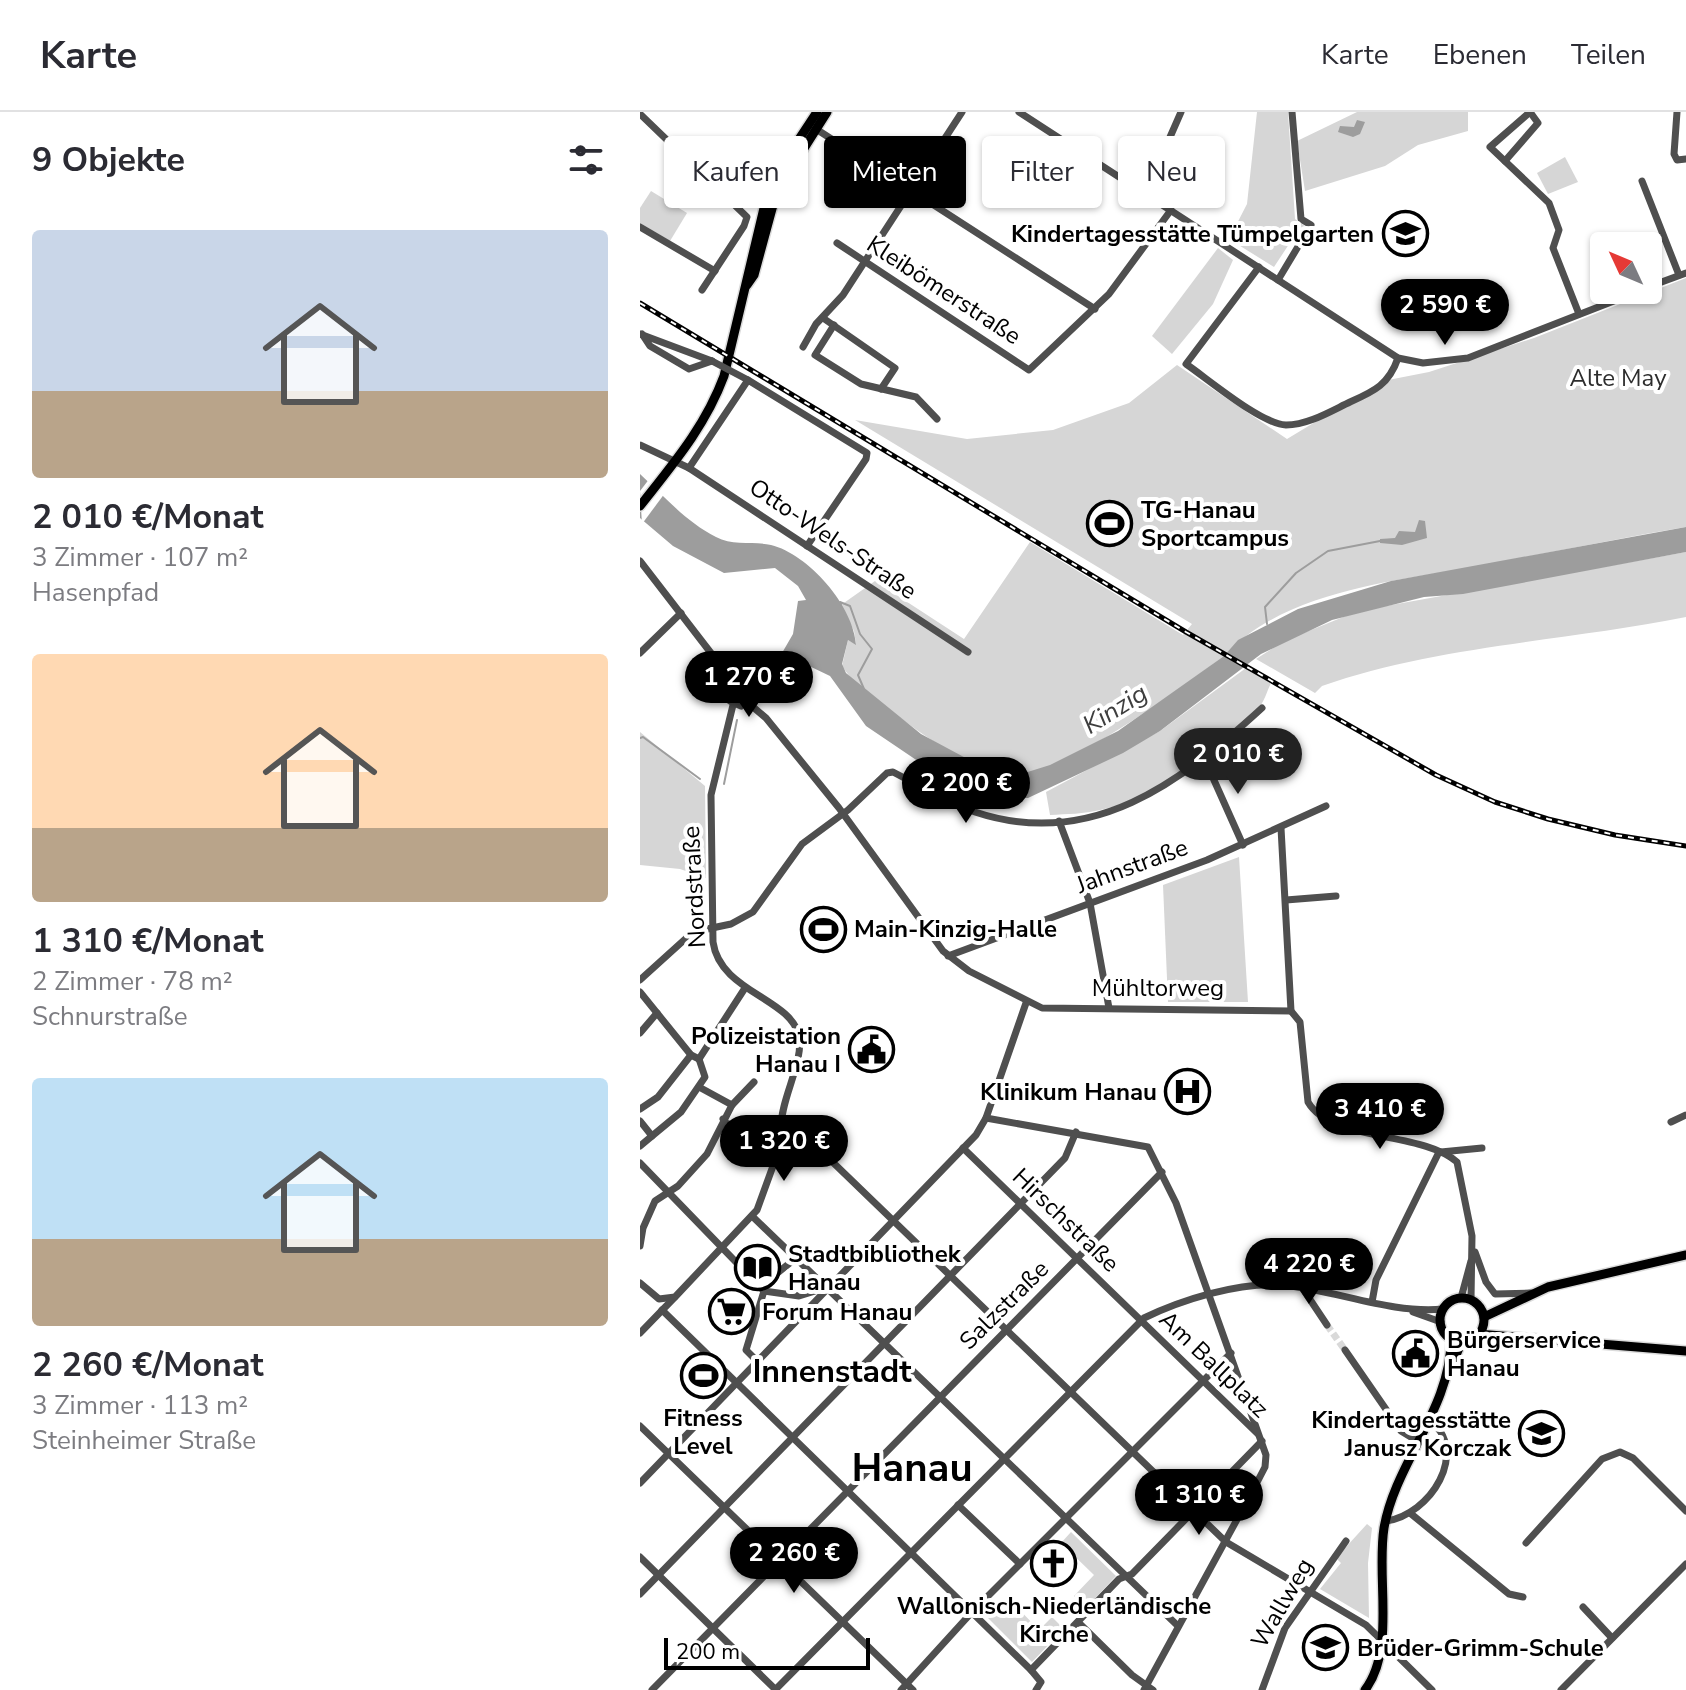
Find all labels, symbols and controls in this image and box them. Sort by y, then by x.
text: Karte [40,30,137,81]
text: Karte [1321,36,1389,74]
text: Ebenen [1433,36,1527,74]
text: Teilen [1571,36,1646,74]
chip: Kaufen [664,136,808,208]
chip: Mieten [824,136,966,208]
chip: Filter [982,136,1102,208]
chip: Neu [1118,136,1225,208]
text: 9 Objekte [32,137,185,183]
icon: filters [564,138,608,182]
school or university icon: Kindertagesstätte Tümpelgarten [1381,210,1429,258]
place label: Kindertagesstätte Tümpelgarten [1011,218,1374,250]
street label: Kleibömerstraße [861,228,1027,352]
north arrow [1590,232,1662,304]
map controls [1590,232,1662,304]
pin: 2 590 € [1371,279,1519,347]
icon: home [248,282,392,426]
text: 2 590 € [1399,287,1491,322]
park label: Alte May [1569,362,1667,394]
street label: Otto-Wels-Straße [743,471,923,607]
text: 2 010 €/Monat [32,494,264,540]
place label: TG-Hanau Sportcampus [1141,494,1289,554]
sports icon: TG-Hanau Sportcampus [1086,500,1134,548]
text: 3 Zimmer · 107 m² [32,540,248,575]
text: Hasenpfad [32,575,159,610]
pin: 1 270 € [675,651,823,719]
text: 1 270 € [703,659,795,694]
water label: Kinzig [1076,676,1154,742]
icon: home [248,706,392,850]
pin: 2 010 € [1164,728,1312,796]
text: 2 010 € [1192,736,1284,771]
pin: 2 200 € [892,757,1040,825]
text: 2 200 € [920,765,1012,800]
street label: Nordstraße [675,825,713,949]
street label: Jahnstraße [1071,831,1192,901]
sports icon: Main-Kinzig-Halle [799,905,847,953]
place label: Main-Kinzig-Halle [854,913,1057,945]
text: 1 310 €/Monat [32,918,264,964]
text: 2 Zimmer · 78 m² [32,964,233,999]
street label: Mühltorweg [1092,972,1224,1004]
text: Schnurstraße [32,999,188,1034]
place label: Polizeistation Hanau I [691,1020,841,1080]
public building icon: Polizeistation Hanau I [848,1026,896,1074]
hospital icon: Klinikum Hanau [1164,1068,1212,1116]
place label: Klinikum Hanau [980,1076,1157,1108]
pin: 3 410 € [1306,1083,1454,1151]
text: 3 410 € [1334,1091,1426,1126]
pin: 1 320 € [710,1115,858,1183]
text: 1 320 € [738,1123,830,1158]
icon: home [248,1130,392,1274]
street label: Hirschstraße [1006,1161,1126,1279]
place label: Stadtbibliothek Hanau [788,1238,962,1298]
pin: 4 220 € [1235,1238,1383,1306]
library icon: Stadtbibliothek Hanau [733,1244,781,1292]
text: 4 220 € [1263,1246,1355,1281]
street label: Salzstraße [952,1253,1056,1357]
supermarket icon: Forum Hanau [707,1288,755,1336]
place label: Forum Hanau [762,1296,912,1328]
street label: Am Ballplatz [1152,1304,1276,1424]
place label: Bürgerservice Hanau [1447,1324,1601,1384]
public building icon: Bürgerservice Hanau [1392,1330,1440,1378]
text: 2 260 €/Monat [32,1342,264,1388]
district label: Innenstadt [752,1350,912,1393]
sports icon: Fitness Level [679,1352,727,1400]
text: 3 Zimmer · 113 m² [32,1388,248,1423]
place label: Fitness Level [663,1402,743,1462]
place label: Kindertagesstätte Janusz Korczak [1311,1404,1512,1464]
school or university icon: Kindertagesstätte Janusz Korczak [1518,1410,1566,1458]
text: Steinheimer Straße [32,1423,256,1458]
district label: Hanau [851,1441,973,1495]
pin: 1 310 € [1125,1469,1273,1537]
text: 1 310 € [1153,1477,1245,1512]
pin: 2 260 € [720,1527,868,1595]
text: 2 260 € [748,1535,840,1570]
church icon: Wallonisch-Niederländische Kirche [1030,1540,1078,1588]
street label: Wallweg [1244,1552,1320,1654]
place label: Wallonisch-Niederländische Kirche [897,1590,1211,1650]
school or university icon: Brüder-Grimm-Schule [1302,1624,1350,1672]
place label: Brüder-Grimm-Schule [1357,1632,1604,1664]
scale bar [664,1634,870,1670]
text: 200 m [676,1637,740,1667]

